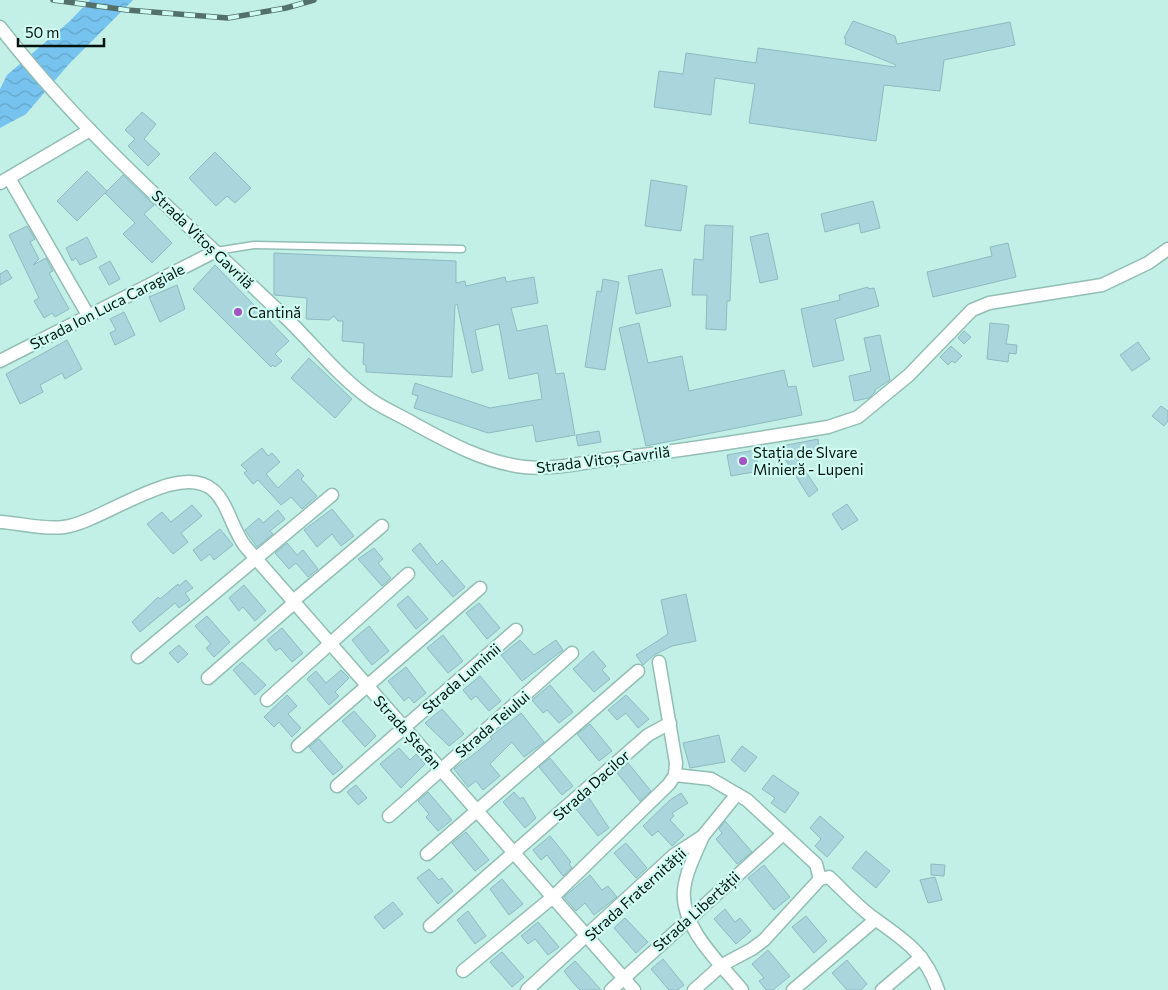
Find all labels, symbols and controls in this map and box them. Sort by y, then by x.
scale bar [18,15,104,47]
text: 50 m [25,23,59,41]
street label: Strada Vitoș Gavrilă [147,186,258,294]
street label: Strada Ion Luca Caragiale [27,259,187,353]
place label: Cantină [248,303,301,321]
marker: Cantină [232,306,244,318]
street label: Strada Vitoș Gavrilă [535,442,671,478]
place label: Stația de Slvare Minieră - Lupeni [753,443,863,478]
marker: Stația de Slvare Minieră - Lupeni [737,455,749,467]
street label: Strada Luminii [418,639,504,717]
street label: Strada Teiului [451,687,533,761]
street label: Strada Ștefan [369,692,446,774]
street label: Strada Dacilor [549,746,633,824]
street label: Strada Fraternității [581,844,691,946]
street label: Strada Libertății [649,867,745,956]

